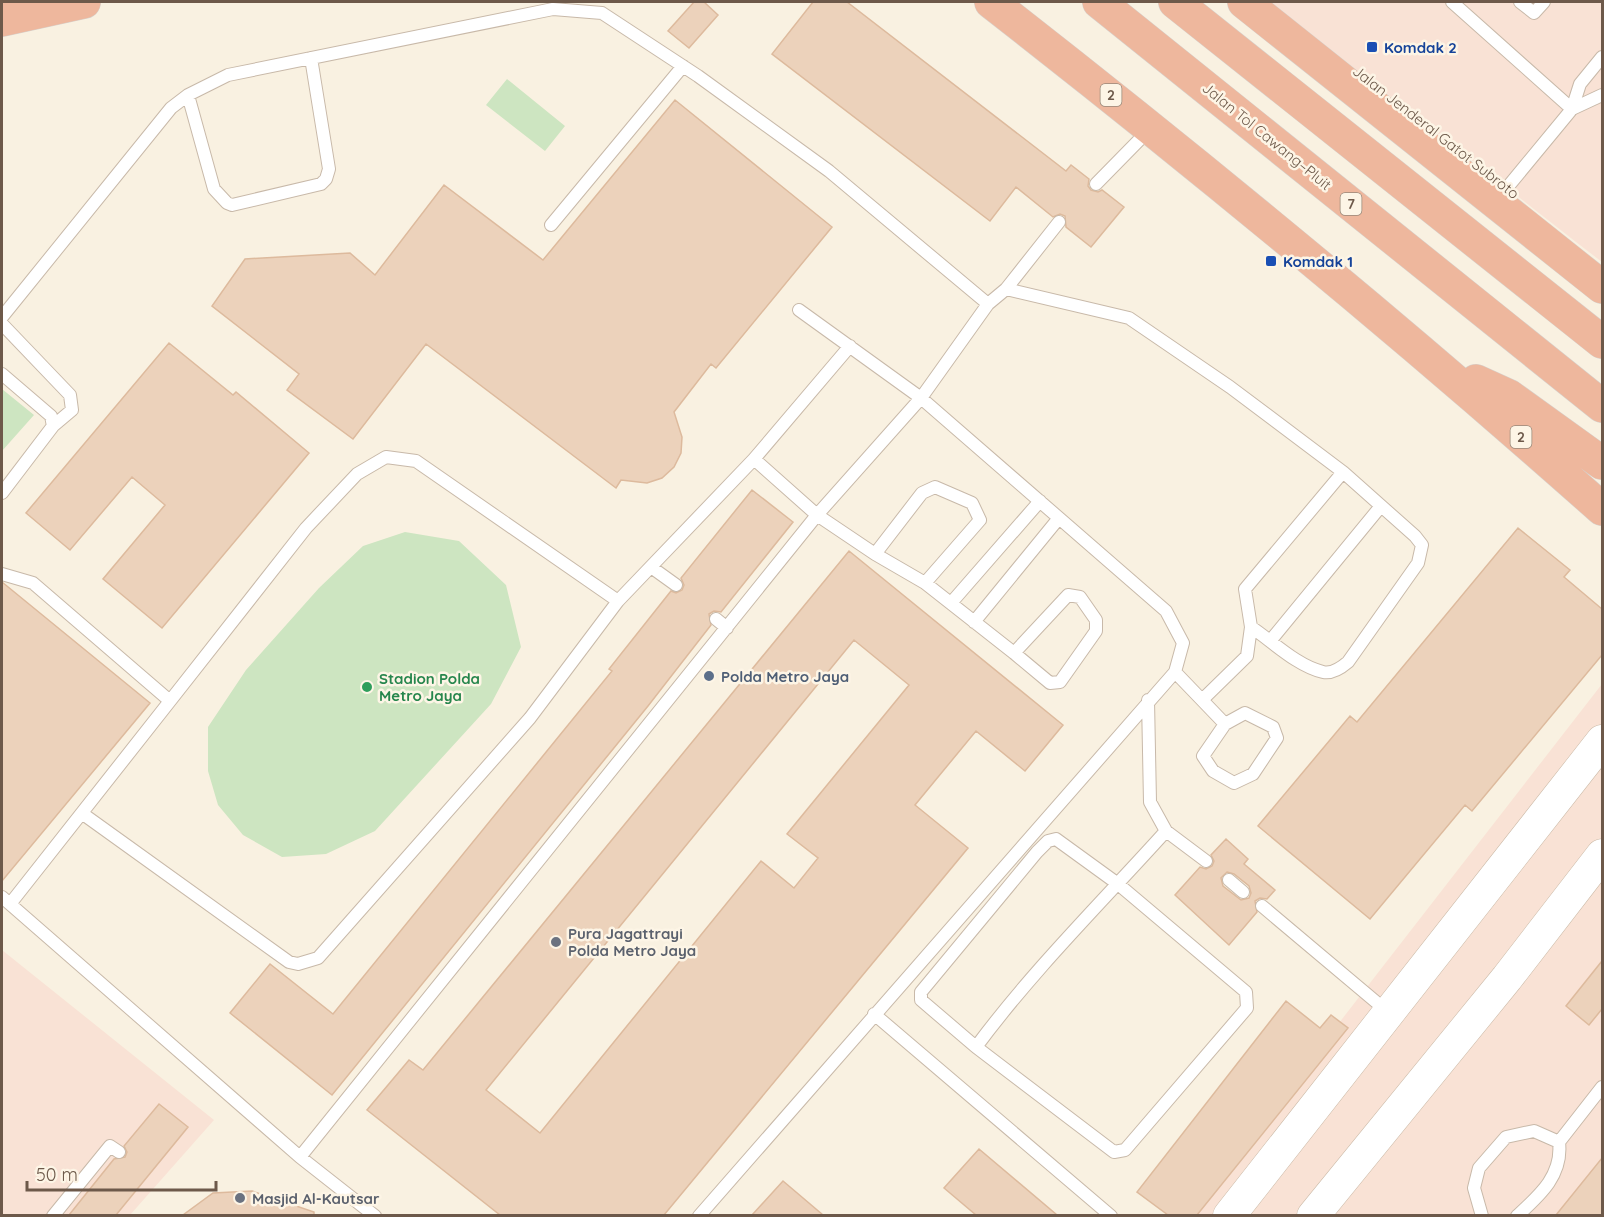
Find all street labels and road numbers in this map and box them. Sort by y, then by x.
street label: Jalan Jenderal Gatot Subroto [1349,61,1523,203]
street label: Jalan Tol Cawang–Pluit [1198,78,1336,194]
road number: 2 [1100,84,1122,106]
road number: 7 [1340,193,1362,215]
road number: 2 [1510,426,1532,448]

